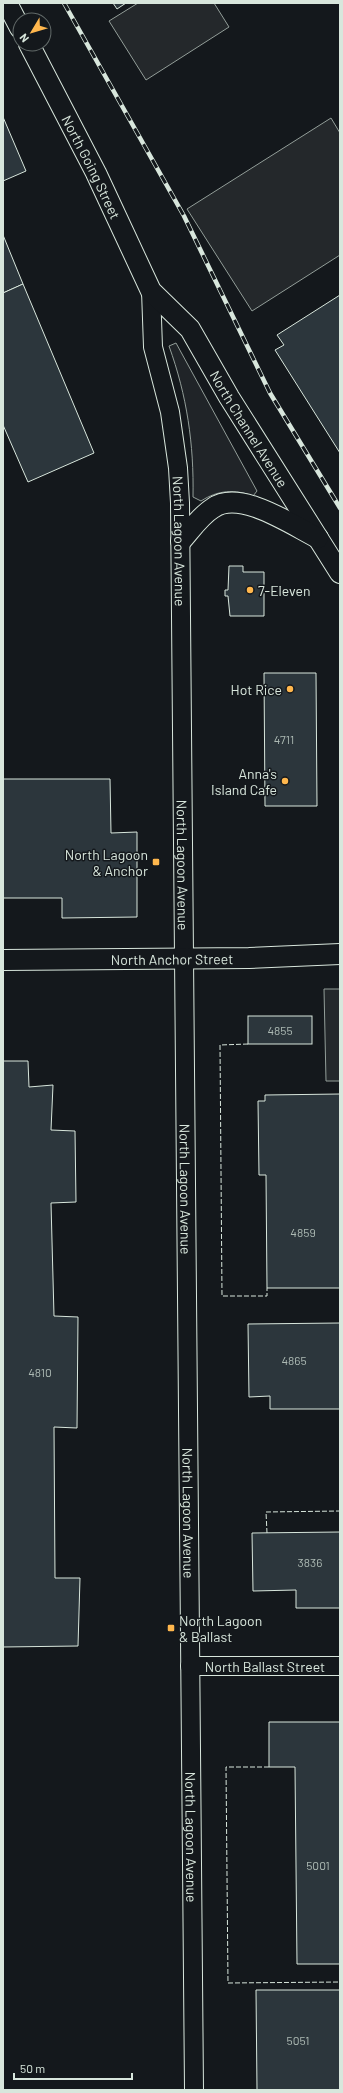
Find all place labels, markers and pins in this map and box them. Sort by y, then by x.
place label: 7-Eleven [258,582,311,599]
marker: 7-Eleven [245,585,255,595]
place label: Hot Rice [231,681,282,698]
marker: Hot Rice [285,684,295,694]
place label: Anna's Island Cafe [211,765,277,798]
marker: Anna's Island Cafe [280,776,290,786]
place label: North Lagoon & Anchor [65,846,148,879]
marker: North Lagoon & Anchor [151,857,161,867]
place label: North Lagoon & Ballast [179,1612,262,1645]
marker: North Lagoon & Ballast [166,1623,176,1633]

